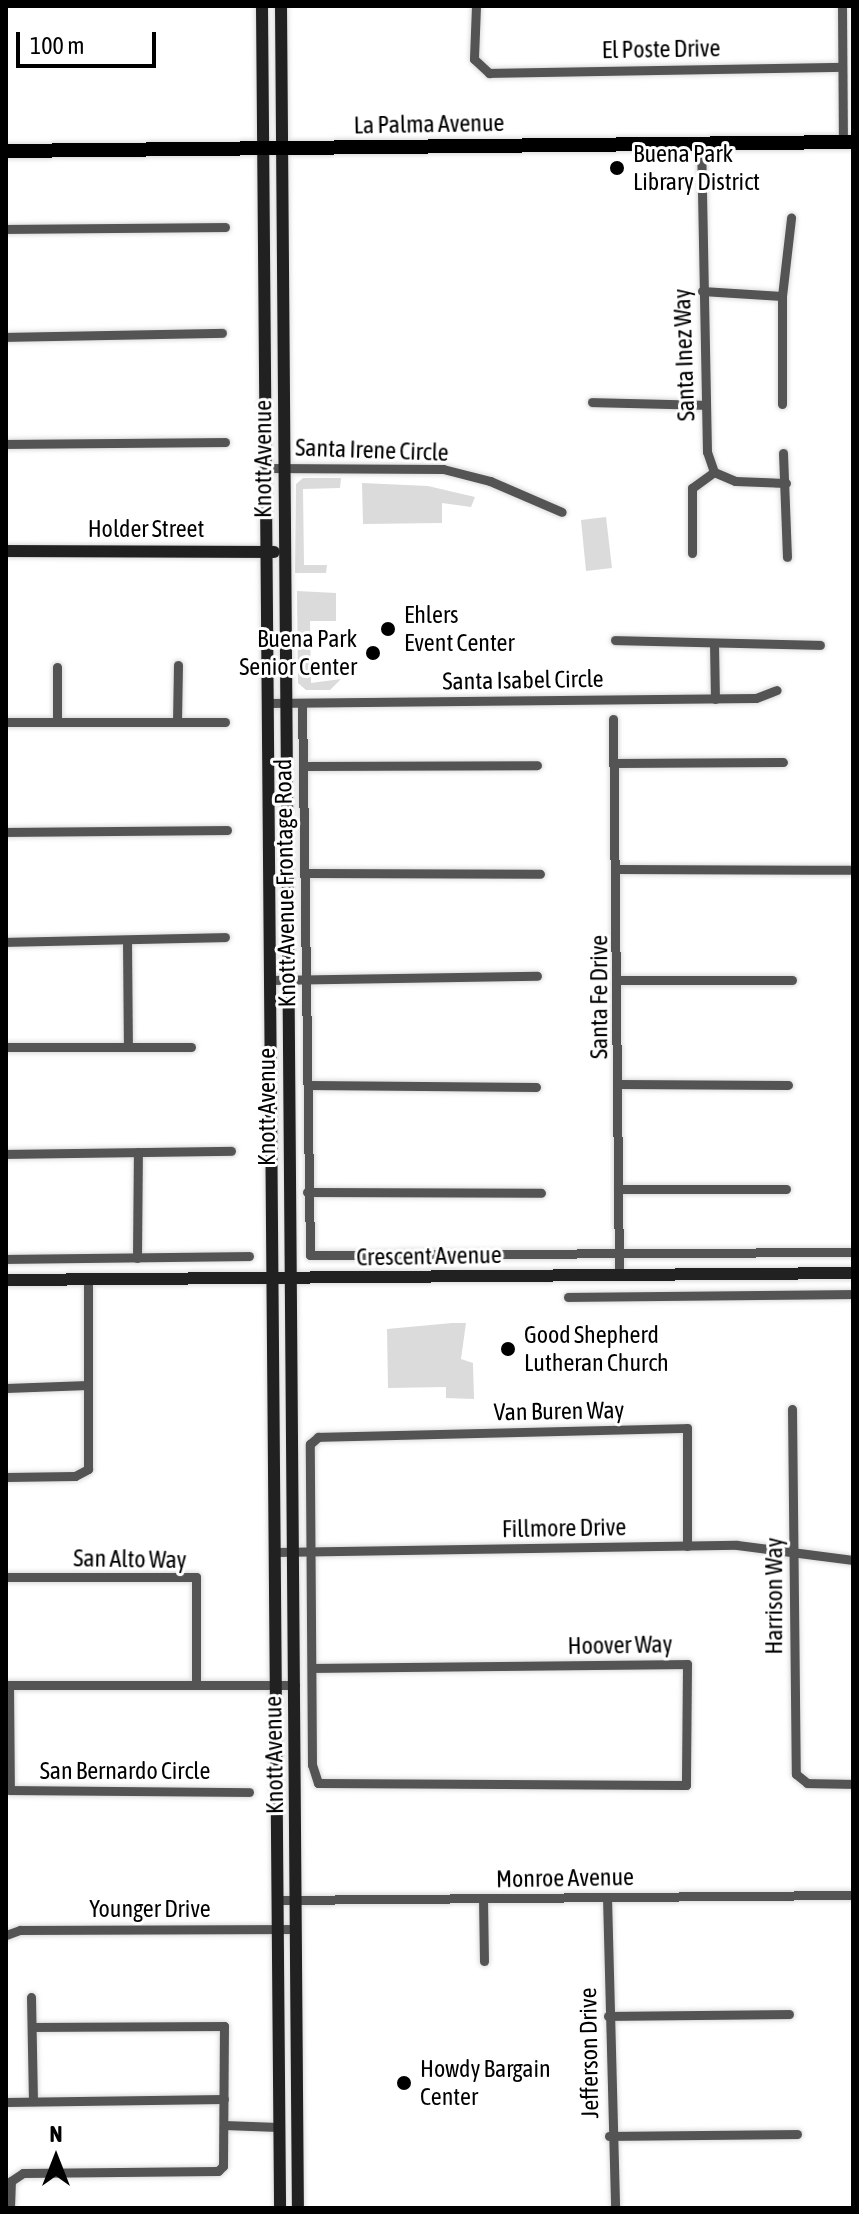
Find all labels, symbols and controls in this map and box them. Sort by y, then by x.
scale bar [20,16,160,66]
text: 100 m [30,32,84,59]
street label: El Poste Drive [601,34,721,64]
street label: La Palma Avenue [353,108,505,140]
place label: Buena Park Library District [633,140,760,196]
marker: Buena Park Library District [608,159,626,177]
street label: Santa Inez Way [667,288,701,422]
street label: Knott Avenue [249,400,277,518]
street label: Santa Irene Circle [295,433,449,467]
street label: Holder Street [88,515,204,543]
place label: Ehlers Event Center [404,601,515,657]
marker: Ehlers Event Center [379,620,397,638]
place label: Buena Park Senior Center [239,625,357,681]
marker: Buena Park Senior Center [364,644,382,662]
street label: Santa Isabel Circle [442,664,604,696]
street label: Knott Avenue Frontage Road [268,758,302,1008]
street label: Santa Fe Drive [585,935,613,1059]
street label: Knott Avenue [253,1048,281,1166]
street label: Crescent Avenue [356,1240,502,1272]
place label: Good Shepherd Lutheran Church [524,1321,669,1377]
marker: Good Shepherd Lutheran Church [499,1340,517,1358]
street label: Van Buren Way [493,1395,625,1427]
street label: Fillmore Drive [502,1513,626,1543]
street label: Harrison Way [760,1537,788,1655]
street label: San Alto Way [73,1544,187,1574]
street label: Hoover Way [567,1630,673,1660]
street label: Knott Avenue [259,1696,289,1814]
street label: San Bernardo Circle [40,1757,210,1785]
street label: Monroe Avenue [496,1862,634,1894]
street label: Younger Drive [89,1895,211,1923]
street label: Jefferson Drive [573,1987,605,2119]
place label: Howdy Bargain Center [420,2055,551,2111]
marker: Howdy Bargain Center [395,2074,413,2092]
north arrow [16,2118,96,2198]
text: N [50,2121,62,2147]

